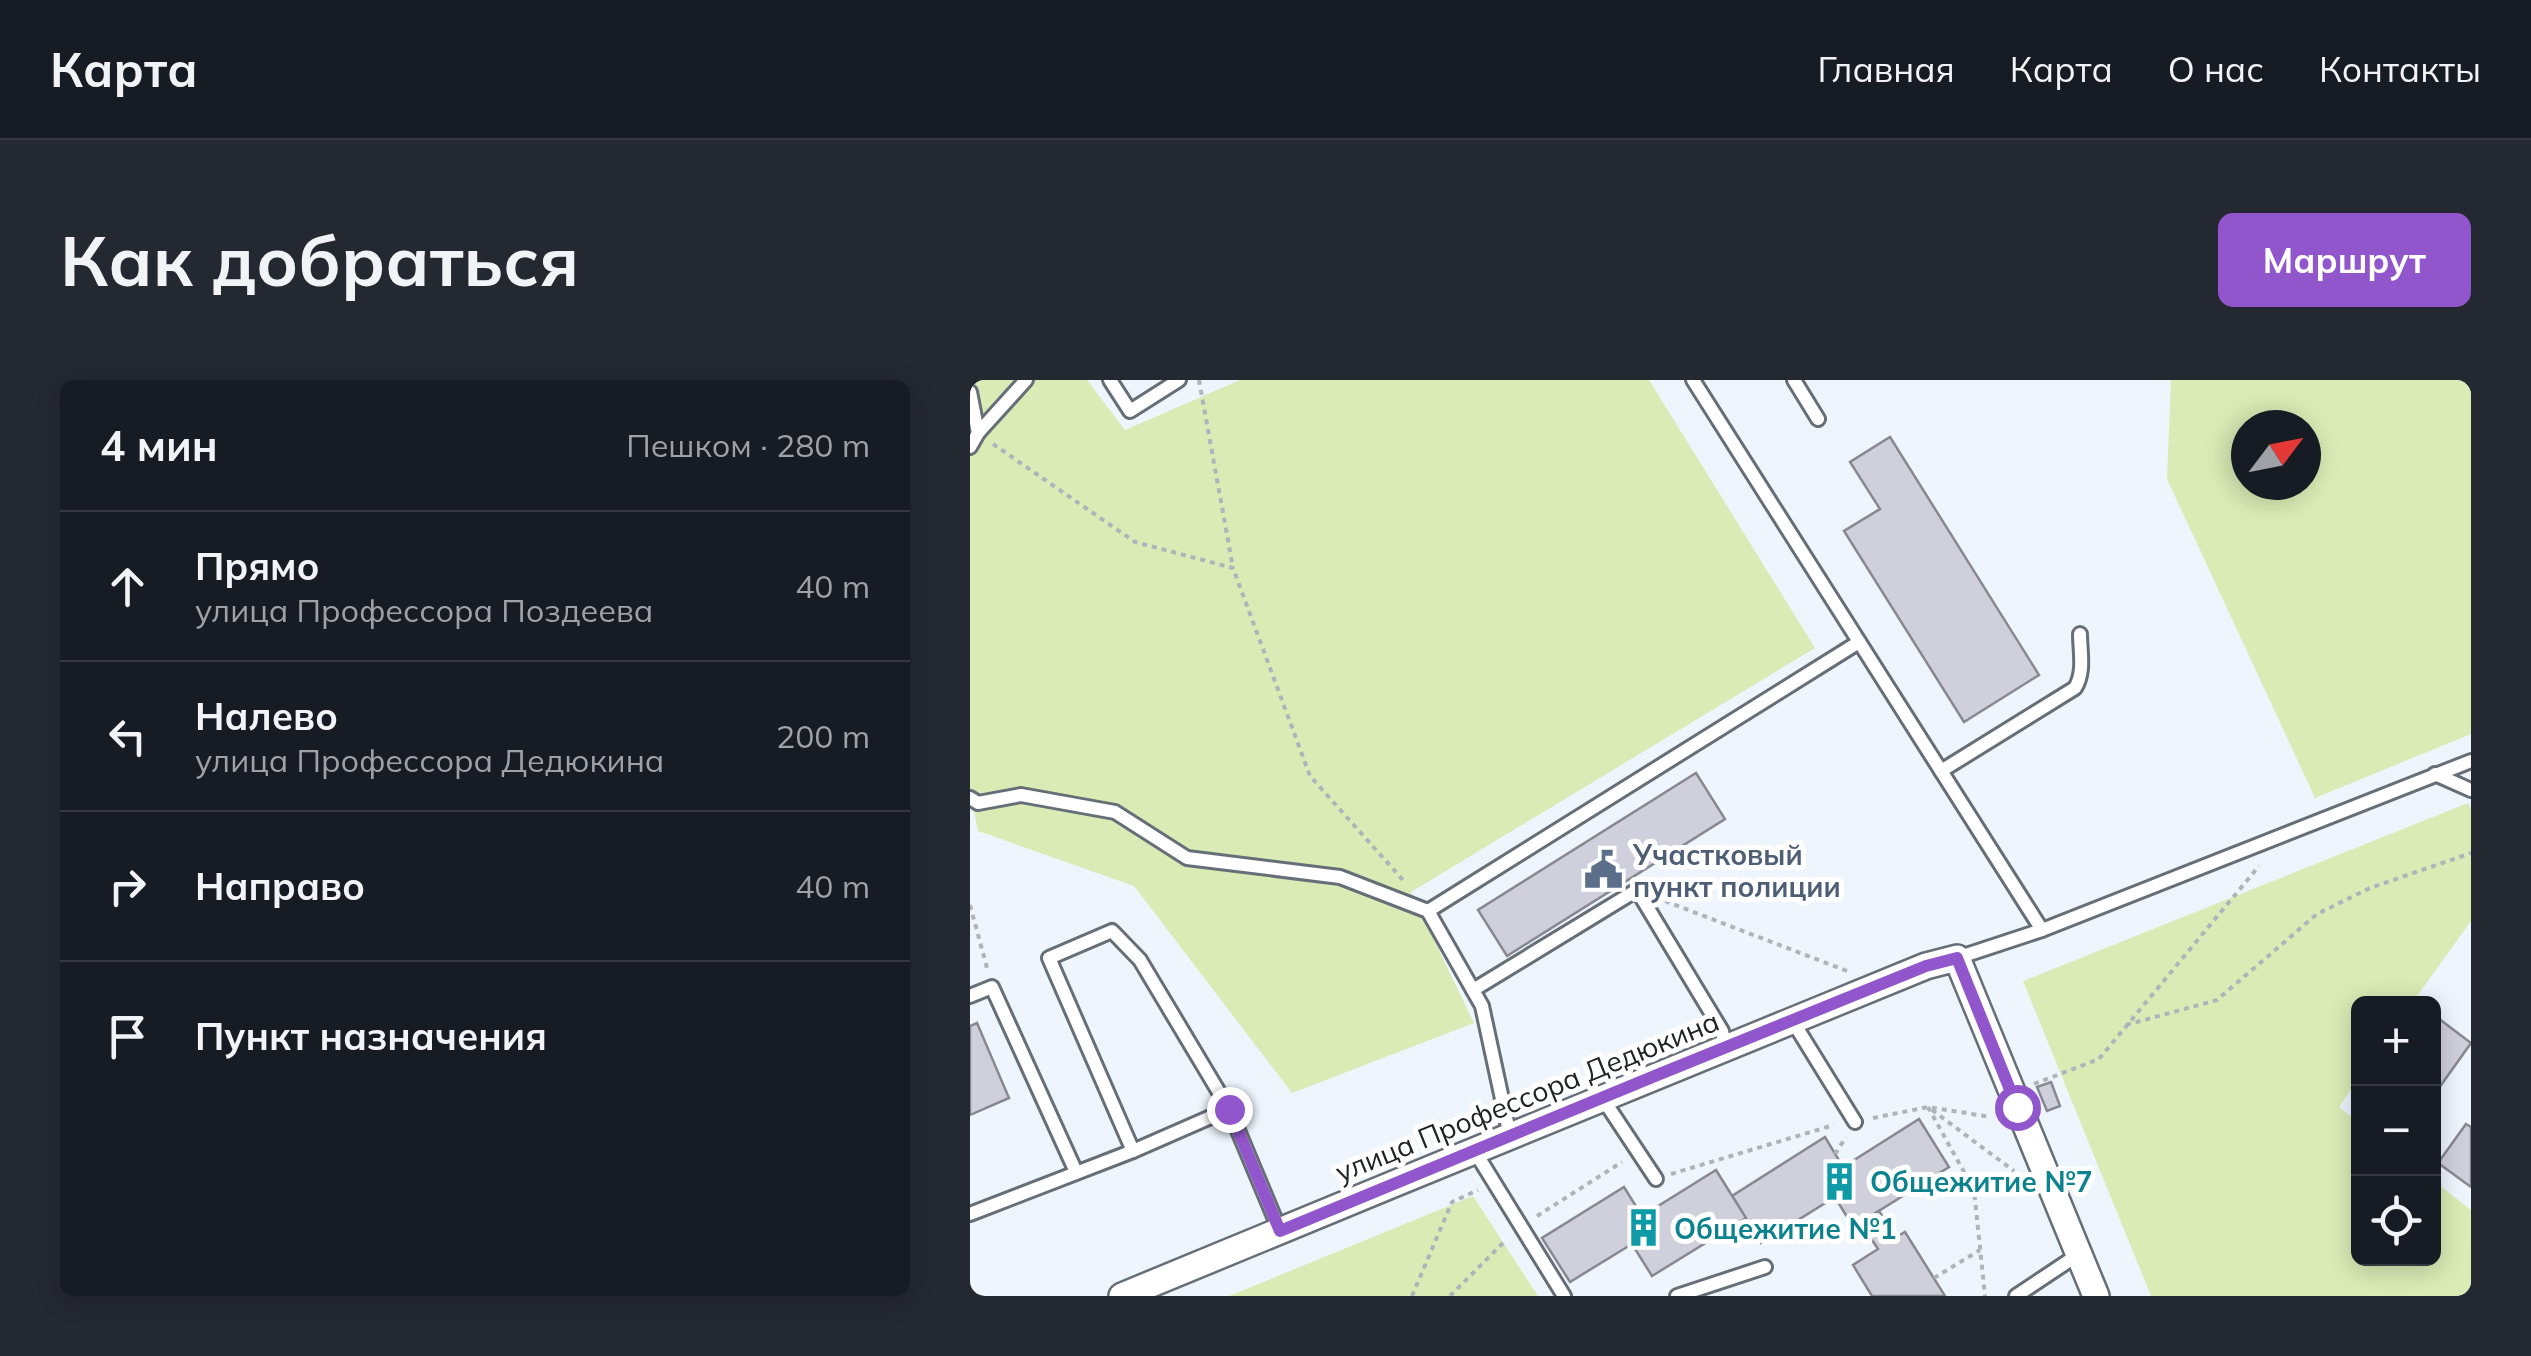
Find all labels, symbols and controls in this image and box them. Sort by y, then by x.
text: Карта [50,39,198,99]
text: Главная [1817,47,1955,91]
text: Карта [2010,47,2113,91]
text: О нас [2168,47,2264,91]
text: Контакты [2319,47,2481,91]
button: Маршрут [2218,213,2471,307]
text: Как добраться [60,216,579,304]
north arrow [2231,410,2321,500]
text: 4 мин [100,419,218,472]
text: Пешком · 280 m [626,425,870,465]
text: Прямо [195,542,320,590]
icon: ahead [100,559,155,614]
text: 40 m [795,566,870,606]
text: улица Профессора Поздеева [195,590,653,630]
text: Налево [195,692,338,740]
icon: left [100,709,155,764]
text: 200 m [776,716,870,756]
text: улица Профессора Дедюкина [195,740,664,780]
place label: Участковый пункт полиции [1632,837,1841,904]
public building icon: Участковый пункт полиции [1582,849,1624,891]
icon: right [100,859,155,914]
text: Направо [195,862,365,910]
text: 40 m [795,866,870,906]
map controls [2351,996,2441,1266]
button: + [2351,996,2441,1086]
street label: улица Профессора Дедюкина [1330,1003,1724,1189]
icon: arrive [100,1009,155,1064]
text: Пункт назначения [195,1012,547,1060]
route start [1995,1085,2041,1131]
button: − [2351,1086,2441,1176]
route end [1207,1087,1253,1133]
building icon: Общежитие №7 [1819,1160,1861,1202]
place label: Общежитие №7 [1870,1164,2093,1199]
button: locate [2351,1176,2441,1266]
building icon: Общежитие №1 [1623,1207,1665,1249]
place label: Общежитие №1 [1674,1211,1897,1246]

